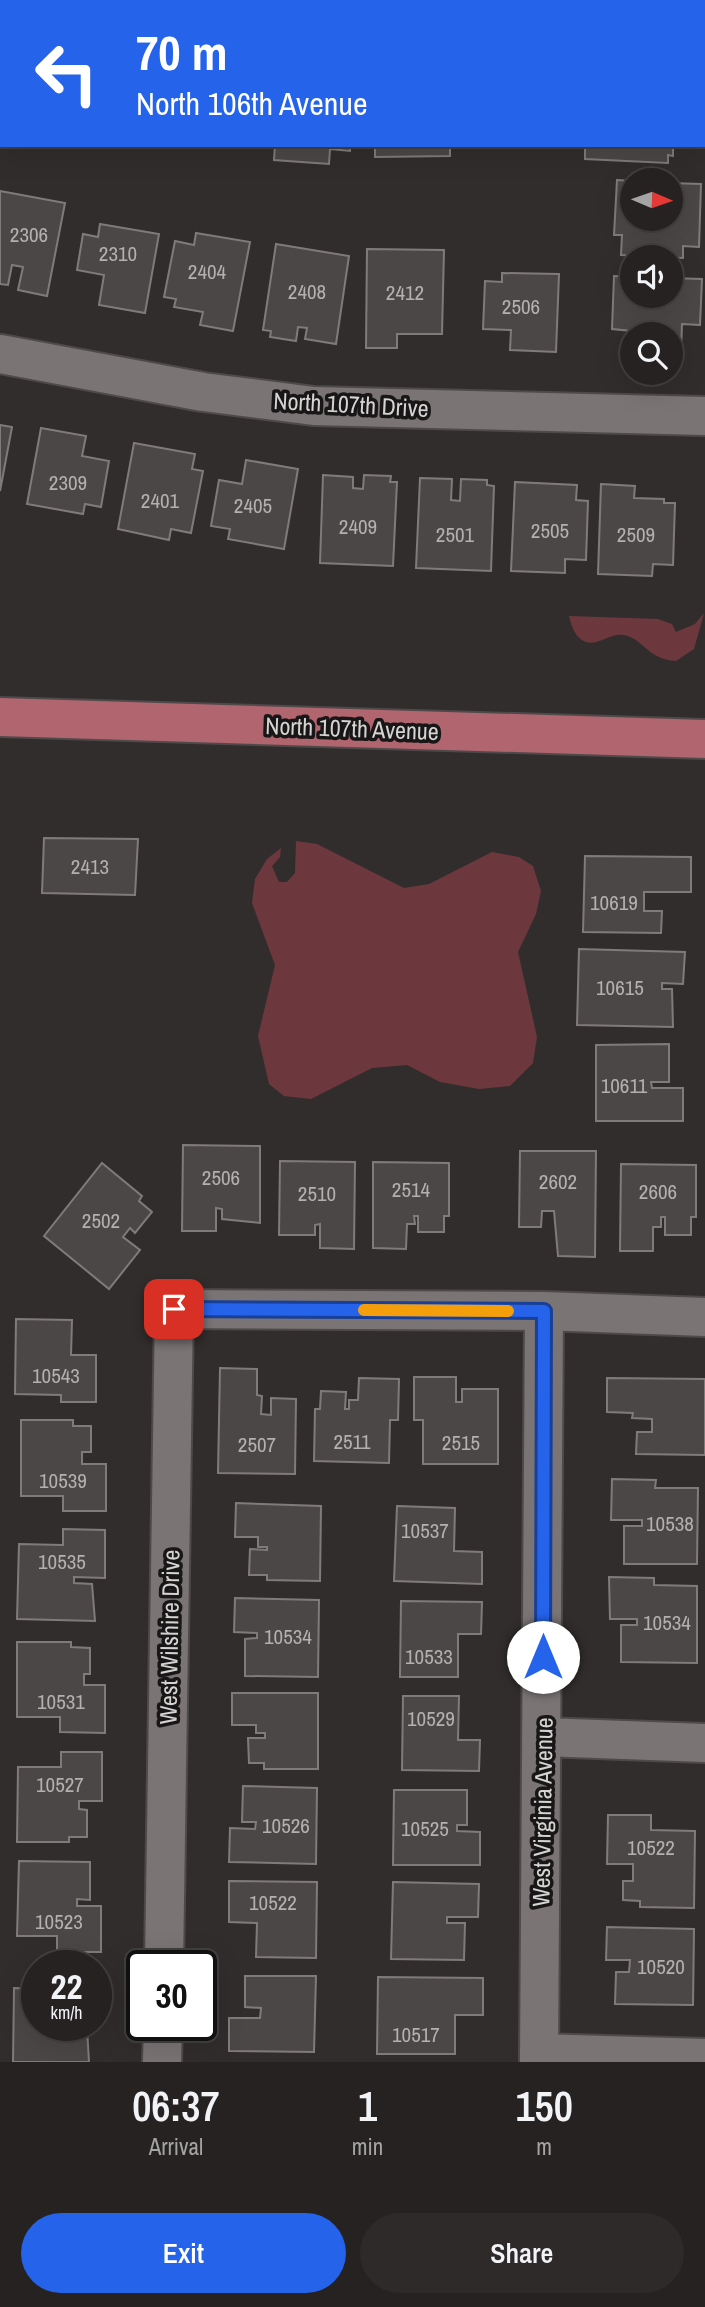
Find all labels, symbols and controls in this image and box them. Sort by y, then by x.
text: 70 m [136,19,228,85]
icon: left [21,28,112,119]
text: North 106th Avenue [136,82,368,125]
north arrow [620,168,682,231]
map controls [620,168,683,385]
house number: 2306 [10,220,48,249]
house number: 2310 [99,239,137,268]
button: sound [620,245,683,308]
house number: 2404 [188,257,227,286]
house number: 2408 [288,277,326,306]
house number: 2412 [386,278,424,307]
house number: 2506 [502,292,540,321]
button: search [620,322,683,385]
street label: North 107th Drive [273,384,429,424]
house number: 2309 [49,468,87,497]
house number: 2401 [141,486,180,515]
house number: 2405 [234,491,272,520]
house number: 2409 [339,512,377,541]
house number: 2505 [531,516,569,545]
house number: 2501 [436,520,475,549]
house number: 2509 [617,520,655,549]
street label: North 107th Avenue [265,709,439,747]
house number: 2413 [71,852,109,881]
house number: 10619 [590,888,638,917]
house number: 10615 [596,973,644,1002]
house number: 10611 [601,1071,648,1100]
house number: 2506 [202,1163,240,1192]
house number: 2602 [539,1167,577,1196]
house number: 2514 [392,1175,431,1204]
house number: 2606 [639,1177,677,1206]
house number: 2510 [298,1179,336,1208]
house number: 2502 [82,1206,120,1235]
pin [144,1279,204,1339]
icon: arrive [155,1290,193,1328]
house number: 10543 [32,1361,80,1390]
house number: 2511 [333,1427,371,1456]
house number: 2515 [442,1428,480,1457]
house number: 2507 [238,1430,276,1459]
house number: 10539 [39,1466,87,1495]
house number: 10538 [646,1509,694,1538]
house number: 10537 [401,1516,449,1545]
house number: 10535 [38,1547,86,1576]
street label: West Wilshire Drive [151,1549,187,1725]
house number: 10534 [643,1608,691,1637]
position arrow [506,1620,580,1694]
house number: 10534 [264,1622,312,1651]
house number: 10533 [405,1642,453,1671]
house number: 10531 [37,1687,85,1716]
house number: 10529 [407,1704,455,1733]
street label: West Virginia Avenue [524,1717,560,1907]
house number: 10527 [36,1770,84,1799]
house number: 10526 [262,1811,310,1840]
house number: 10525 [401,1814,449,1843]
house number: 10522 [627,1833,675,1862]
house number: 10522 [249,1888,297,1917]
house number: 10523 [35,1907,83,1936]
speed limit sign: 30 [126,1950,217,2041]
house number: 10520 [637,1952,685,1981]
text: 22 [51,1963,82,2010]
text: km/h [51,2000,83,2025]
house number: 10517 [392,2020,440,2049]
text: 06:37 [132,2078,220,2134]
text: 1 [358,2078,377,2134]
text: 150 [515,2078,573,2134]
text: Arrival [149,2131,203,2162]
text: min [352,2131,383,2162]
text: m [536,2131,552,2162]
button: Exit [21,2213,346,2293]
button: Share [360,2213,684,2293]

